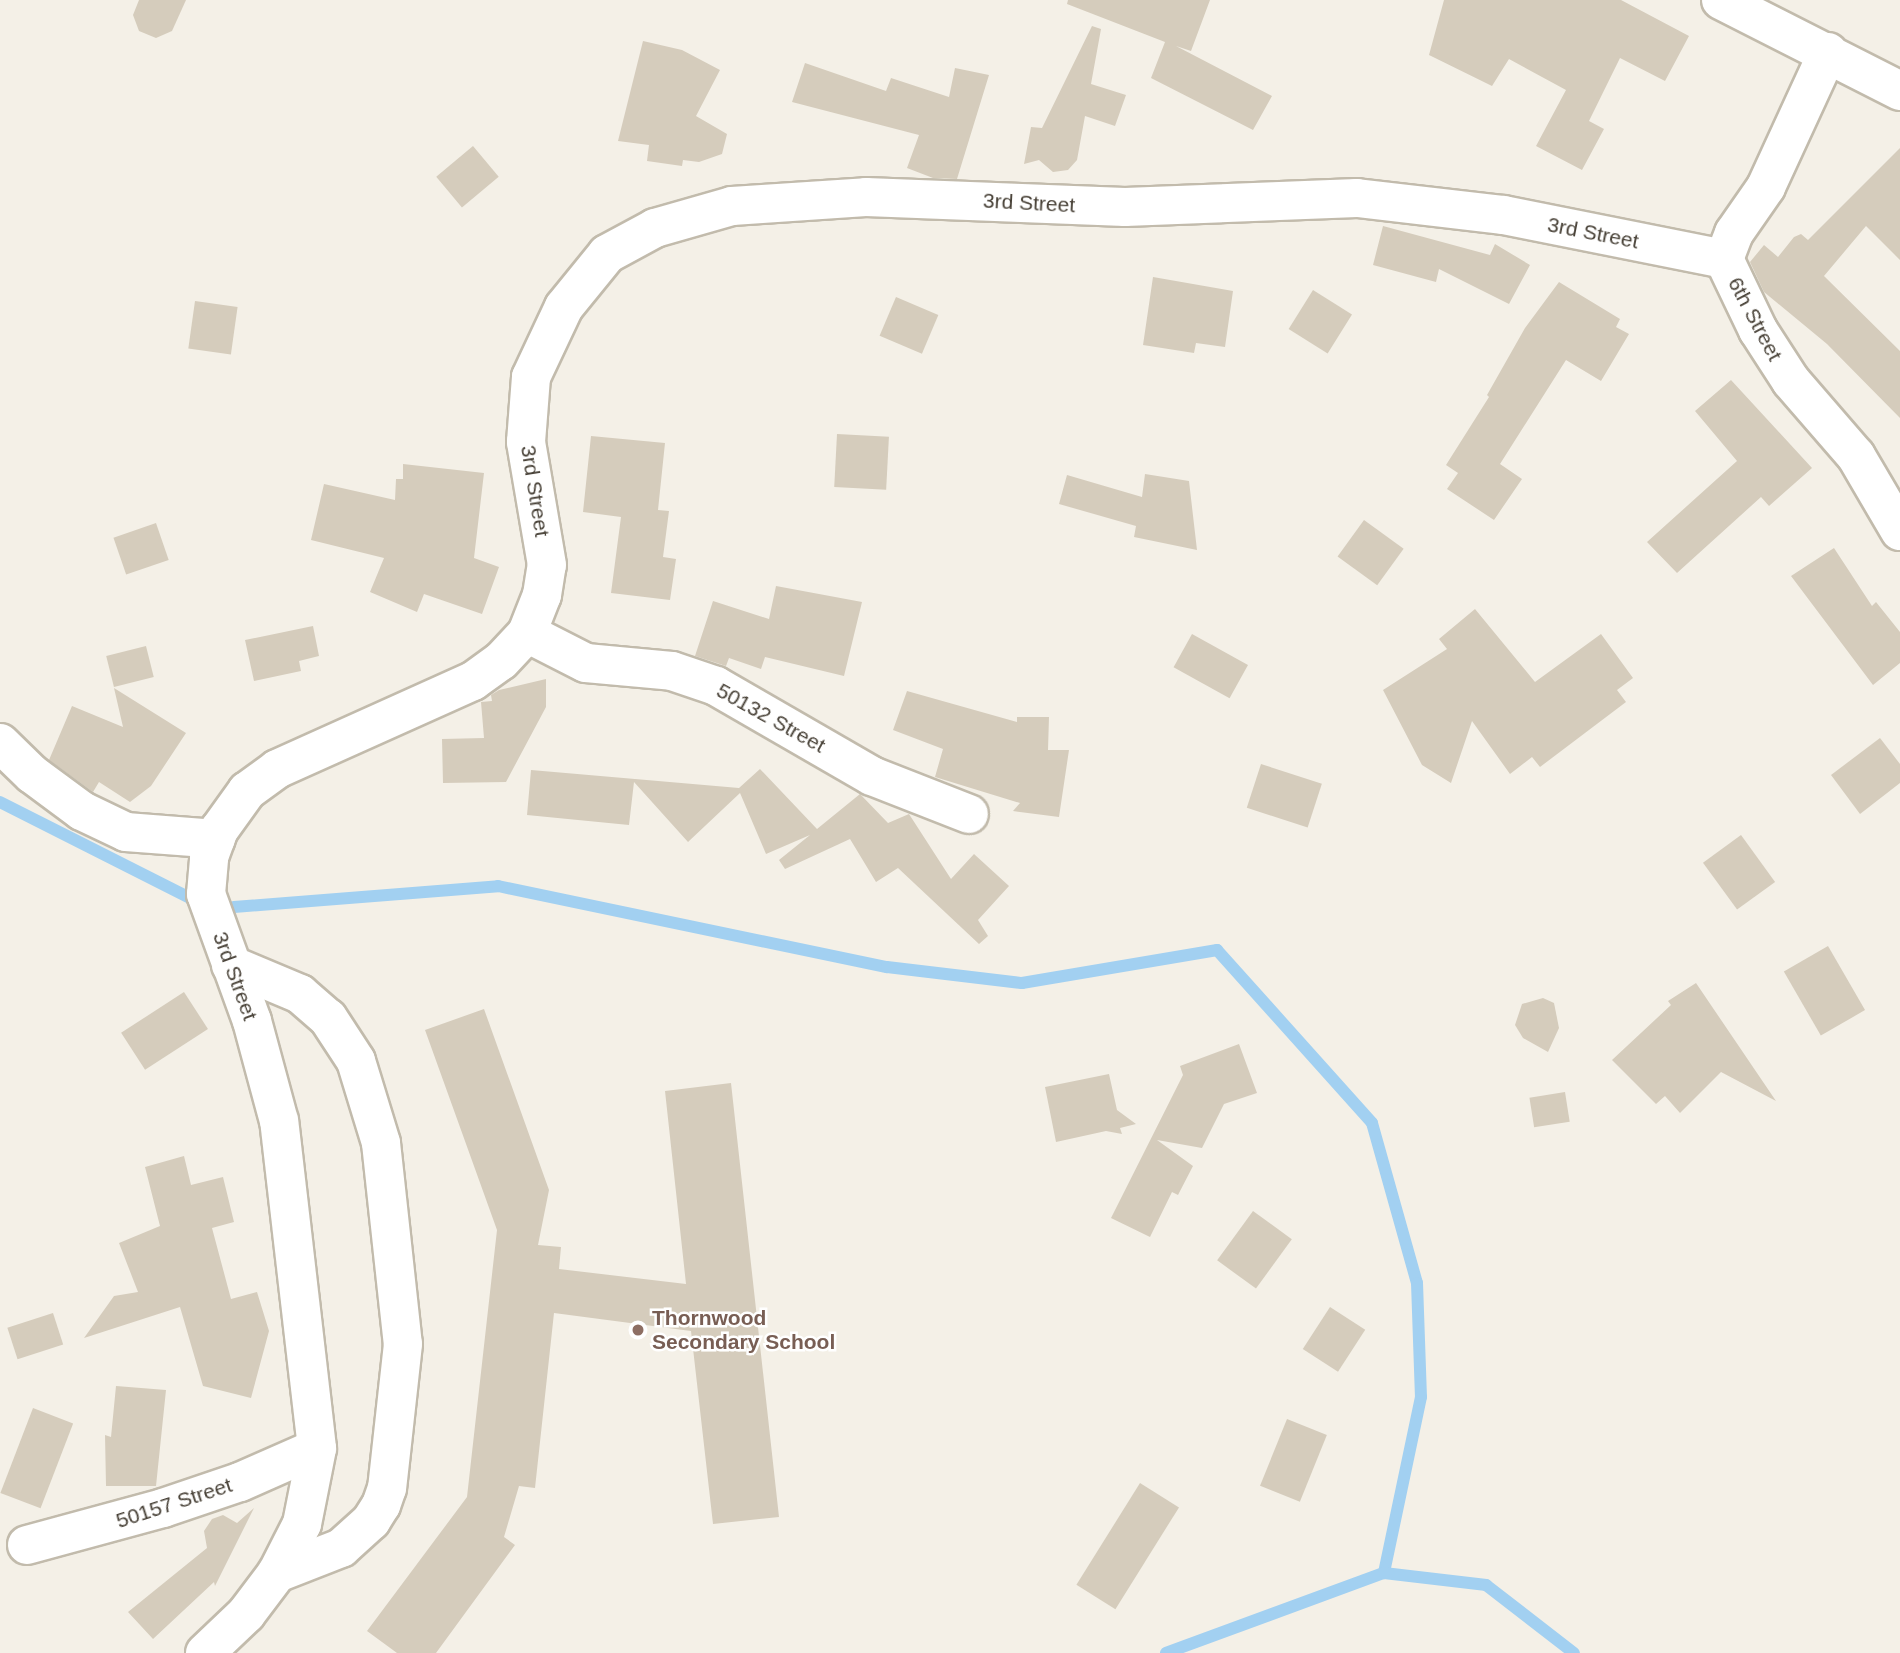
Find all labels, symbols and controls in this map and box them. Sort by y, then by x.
street label: 3rd Street [982,188,1076,218]
street label: 3rd Street [1545,212,1641,254]
street label: 6th Street [1723,273,1787,365]
street label: 3rd Street [515,443,555,539]
street label: 50132 Street [712,678,830,758]
street label: 3rd Street [207,928,263,1024]
place label: Thornwood Secondary School [652,1305,835,1355]
marker: Thornwood Secondary School [630,1322,646,1338]
street label: 50157 Street [113,1472,235,1534]

